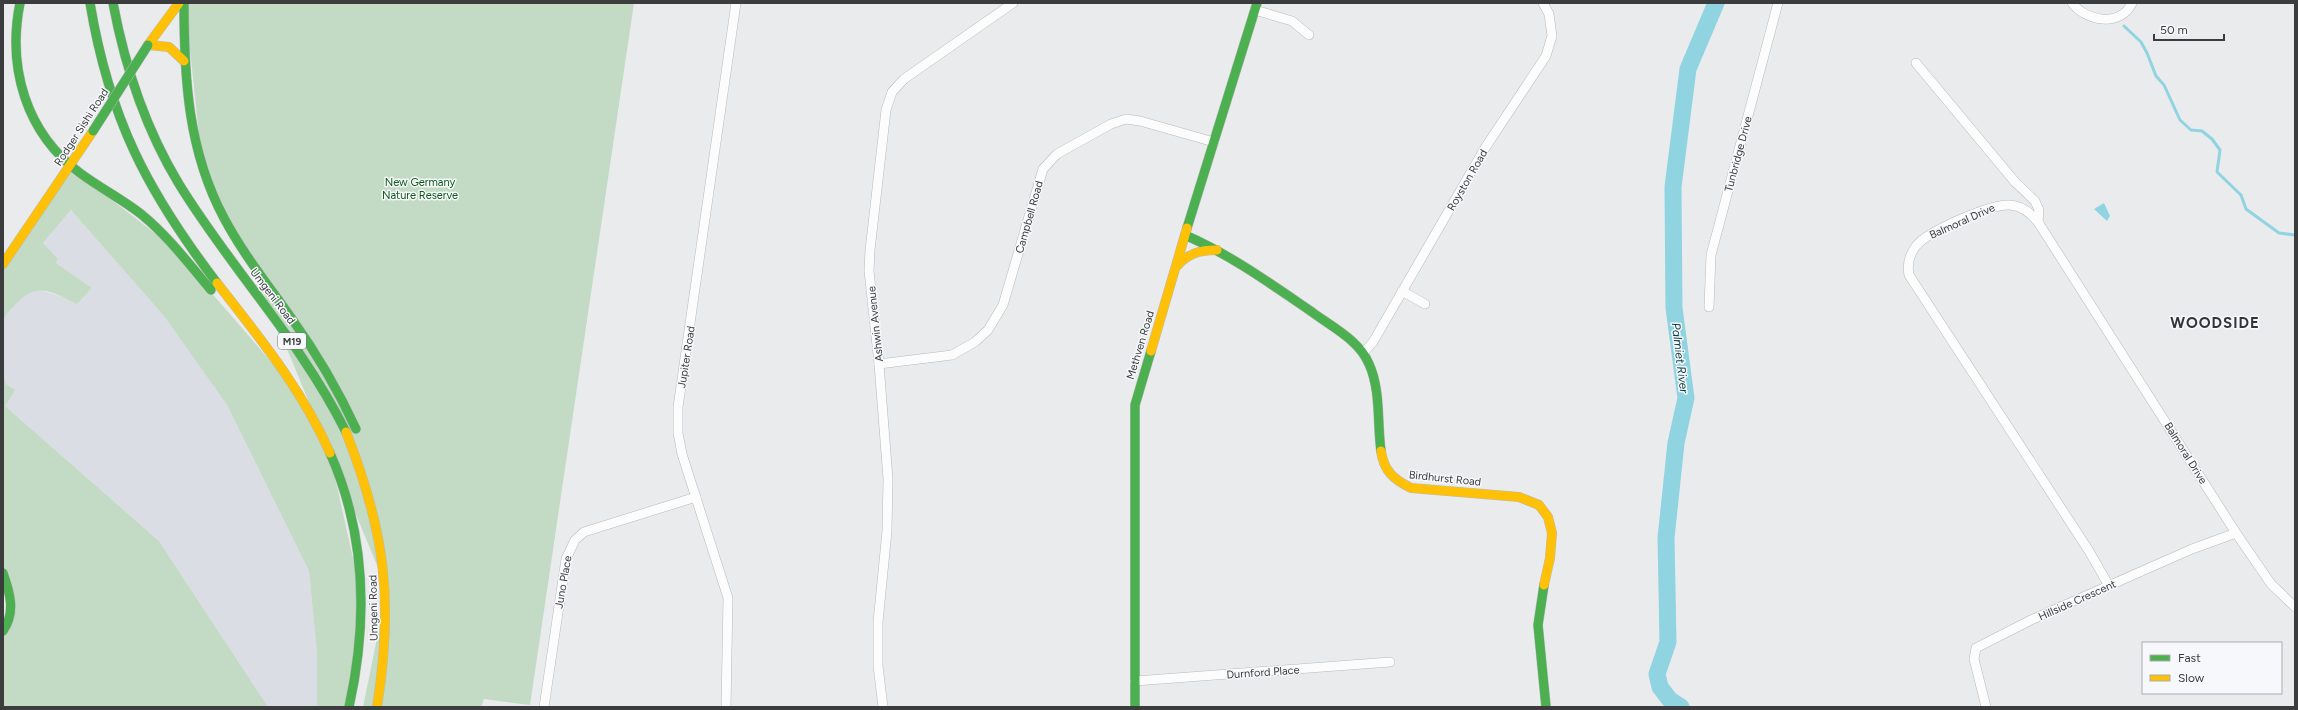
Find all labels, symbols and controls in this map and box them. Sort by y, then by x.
scale bar [2154,16,2224,42]
text: 50 m [2160,23,2188,37]
street label: Rodger Sishi Road [52,86,111,168]
street label: Tunbridge Drive [1722,115,1755,193]
street label: Royston Road [1445,147,1490,213]
park label: New Germany Nature Reserve [382,176,458,202]
street label: Campbell Road [1013,179,1046,255]
street label: Balmoral Drive [1927,201,1997,242]
street label: Umgeni Road [247,266,298,327]
street label: Ashwin Avenue [865,286,886,362]
street label: Methven Road [1124,309,1157,381]
district label: WOODSIDE [2170,314,2260,332]
water label: Palmiet River [1669,322,1691,395]
street label: Jupiter Road [675,325,698,389]
road number: M19 [278,333,306,349]
street label: Balmoral Drive [2161,420,2210,487]
street label: Birdhurst Road [1408,468,1482,489]
street label: Juno Place [552,555,575,610]
street label: Umgeni Road [366,575,381,641]
street label: Hillside Crescent [2036,578,2118,623]
legend [2142,642,2282,694]
text: Fast [2178,651,2201,665]
street label: Durnford Place [1226,663,1300,682]
text: Slow [2178,671,2205,685]

